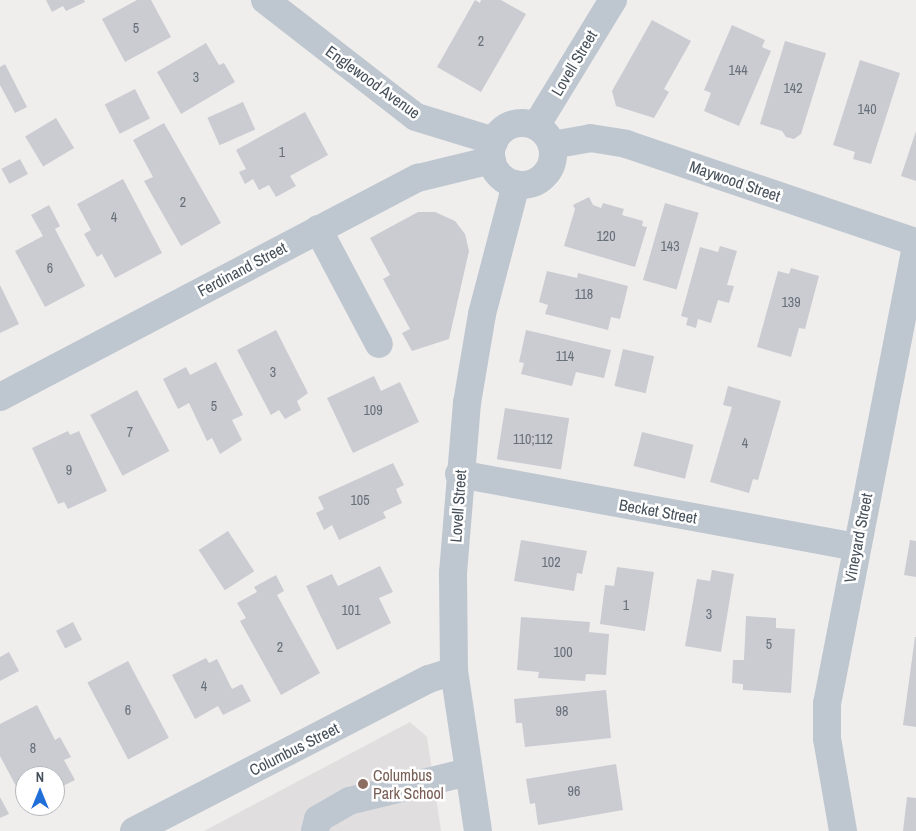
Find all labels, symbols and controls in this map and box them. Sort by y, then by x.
house number: 5 [133,20,139,36]
street label: Lovell Street [547,27,601,99]
house number: 2 [478,33,484,49]
street label: Englewood Avenue [322,41,424,123]
house number: 144 [728,62,748,78]
house number: 3 [193,69,199,85]
house number: 142 [783,80,803,96]
house number: 140 [857,101,877,117]
house number: 1 [279,144,285,160]
street label: Maywood Street [687,156,783,206]
house number: 2 [180,194,186,210]
house number: 4 [111,209,117,225]
house number: 120 [596,228,616,244]
street label: Ferdinand Street [194,238,290,300]
house number: 143 [660,238,680,254]
house number: 6 [47,260,53,276]
house number: 118 [575,286,593,302]
house number: 139 [781,294,801,310]
house number: 114 [556,348,574,364]
house number: 3 [270,364,276,380]
house number: 5 [211,398,217,414]
house number: 109 [363,402,383,418]
house number: 7 [127,424,133,440]
house number: 110;112 [513,431,553,447]
house number: 4 [742,435,748,451]
house number: 9 [66,462,72,478]
street label: Lovell Street [446,469,470,543]
house number: 105 [350,492,370,508]
street label: Vineyard Street [840,492,876,584]
street label: Becket Street [618,495,698,527]
house number: 102 [541,554,561,570]
house number: 1 [623,597,629,613]
house number: 101 [341,602,361,618]
house number: 3 [706,606,712,622]
house number: 5 [766,636,772,652]
house number: 2 [277,639,283,655]
house number: 100 [553,644,573,660]
house number: 4 [201,678,207,694]
house number: 6 [125,702,131,718]
house number: 98 [556,703,568,719]
street label: Columbus Street [246,718,342,780]
house number: 8 [30,740,36,756]
place label: Columbus Park School [373,765,444,803]
north arrow [15,766,65,816]
text: N [36,768,44,786]
marker: Columbus Park School [357,778,369,790]
house number: 96 [568,783,580,799]

